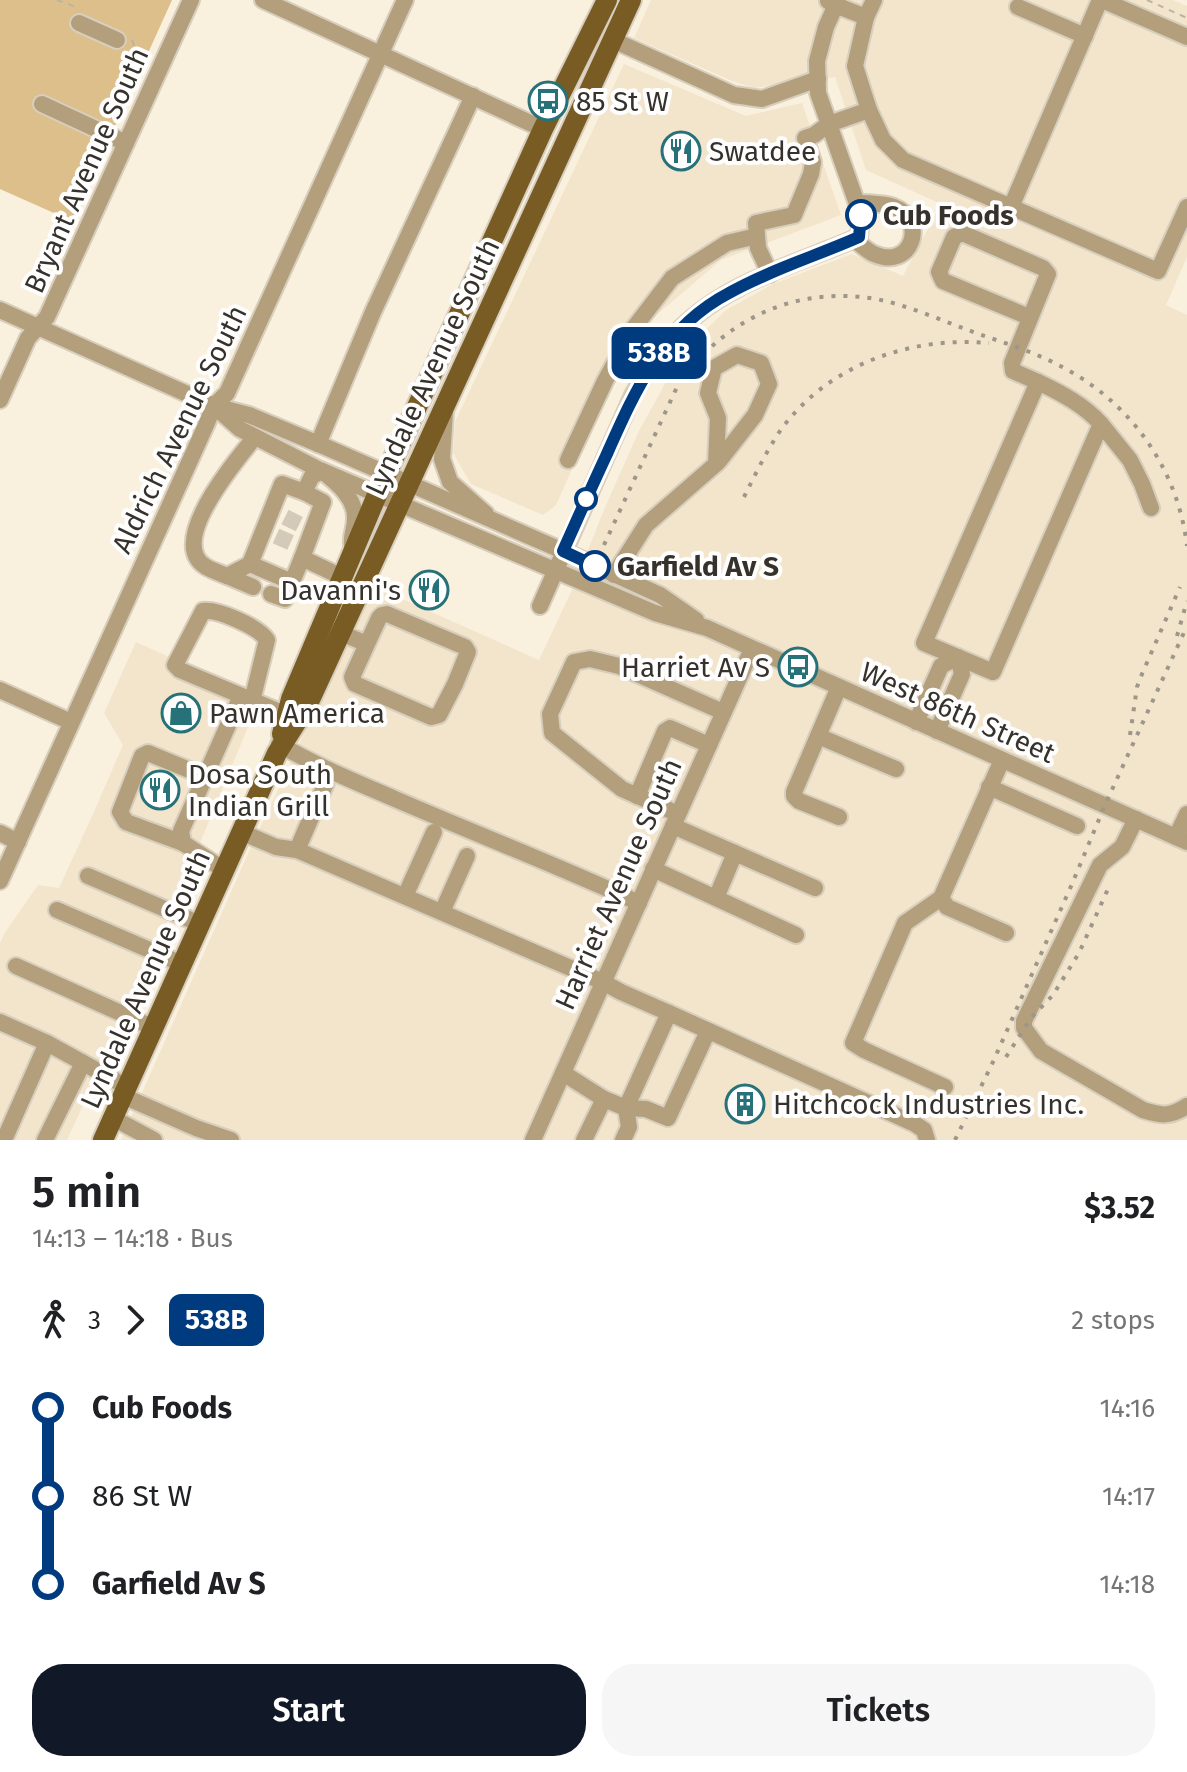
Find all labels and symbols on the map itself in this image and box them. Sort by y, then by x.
street label: Bryant Avenue South [17,42,155,298]
bus stop icon: 85 St W [527,80,569,122]
place label: 85 St W [576,85,669,118]
restaurant icon: Swatdee [660,130,702,172]
place label: Swatdee [709,135,816,168]
place label: Cub Foods [883,199,1014,232]
marker: Cub Foods [846,200,876,230]
street label: Lyndale Avenue South [358,234,506,501]
street label: Aldrich Avenue South [105,300,254,558]
line badge: 538B [603,327,715,379]
unlabelled marker [575,488,597,510]
place label: Garfield Av S [617,550,779,583]
marker: Garfield Av S [580,551,610,581]
restaurant icon: Davanni's [408,569,450,611]
place label: Davanni's [280,574,401,607]
bus stop icon: Harriet Av S [777,646,819,688]
place label: Harriet Av S [621,651,770,684]
street label: West 86th Street [856,655,1061,770]
shop icon: Pawn America [160,692,202,734]
place label: Pawn America [209,697,385,730]
street label: Harriet Avenue South [548,754,689,1015]
place label: Dosa South Indian Grill [188,758,332,823]
restaurant icon: Dosa South Indian Grill [139,769,181,811]
street label: Lyndale Avenue South [74,845,217,1114]
building icon: Hitchcock Industries Inc. [724,1083,766,1125]
place label: Hitchcock Industries Inc. [773,1088,1084,1121]

